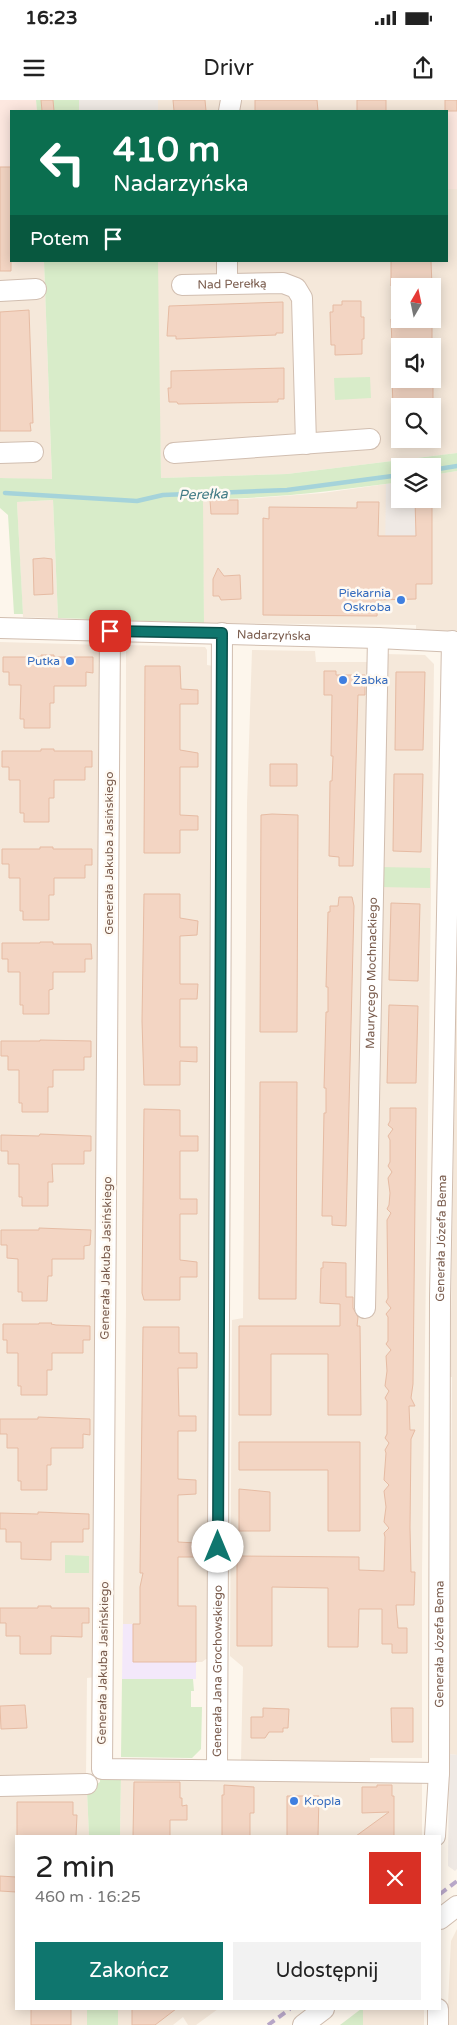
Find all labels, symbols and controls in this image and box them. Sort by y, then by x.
text: 16:23 [25,7,78,29]
icon: menu [20,54,48,82]
icon: share [409,54,437,82]
text: Drivr [203,55,254,81]
text: 410 m [113,129,220,171]
icon: left [30,130,95,195]
text: Nadarzyńska [113,171,249,197]
icon: arrive [99,225,127,253]
text: Potem [30,228,89,250]
street label: Nad Perełką [197,276,267,292]
north arrow [391,278,441,328]
map controls [391,278,441,508]
button: sound [391,338,441,388]
button: search [391,398,441,448]
button: layers [391,458,441,508]
water label: Perełka [178,485,229,504]
place label: Piekarnia Oskroba [338,586,391,614]
marker: Piekarnia Oskroba [395,594,407,606]
pin [89,610,131,652]
icon: arrive [96,617,124,645]
street label: Nadarzyńska [237,627,311,643]
place label: Putka [27,654,60,668]
marker: Putka [64,655,76,667]
place label: Żabka [353,673,388,687]
marker: Żabka [337,674,349,686]
street label: Generała Jakuba Jasińskiego [102,771,116,935]
street label: Maurycego Mochnackiego [363,897,380,1049]
street label: Generała Józefa Bema [433,1174,449,1302]
street label: Generała Jakuba Jasińskiego [98,1176,114,1340]
position arrow [191,1520,243,1572]
street label: Generała Jakuba Jasińskiego [95,1581,111,1745]
street label: Generała Józefa Bema [432,1581,446,1708]
street label: Generała Jana Grochowskiego [210,1585,225,1757]
place label: Kropla [304,1794,341,1808]
marker: Kropla [288,1795,300,1807]
text: 2 min [35,1849,115,1886]
button: close [369,1852,421,1904]
text: 460 m · 16:25 [35,1887,141,1907]
button: Zakończ [35,1942,223,2000]
button: Udostępnij [233,1942,421,2000]

